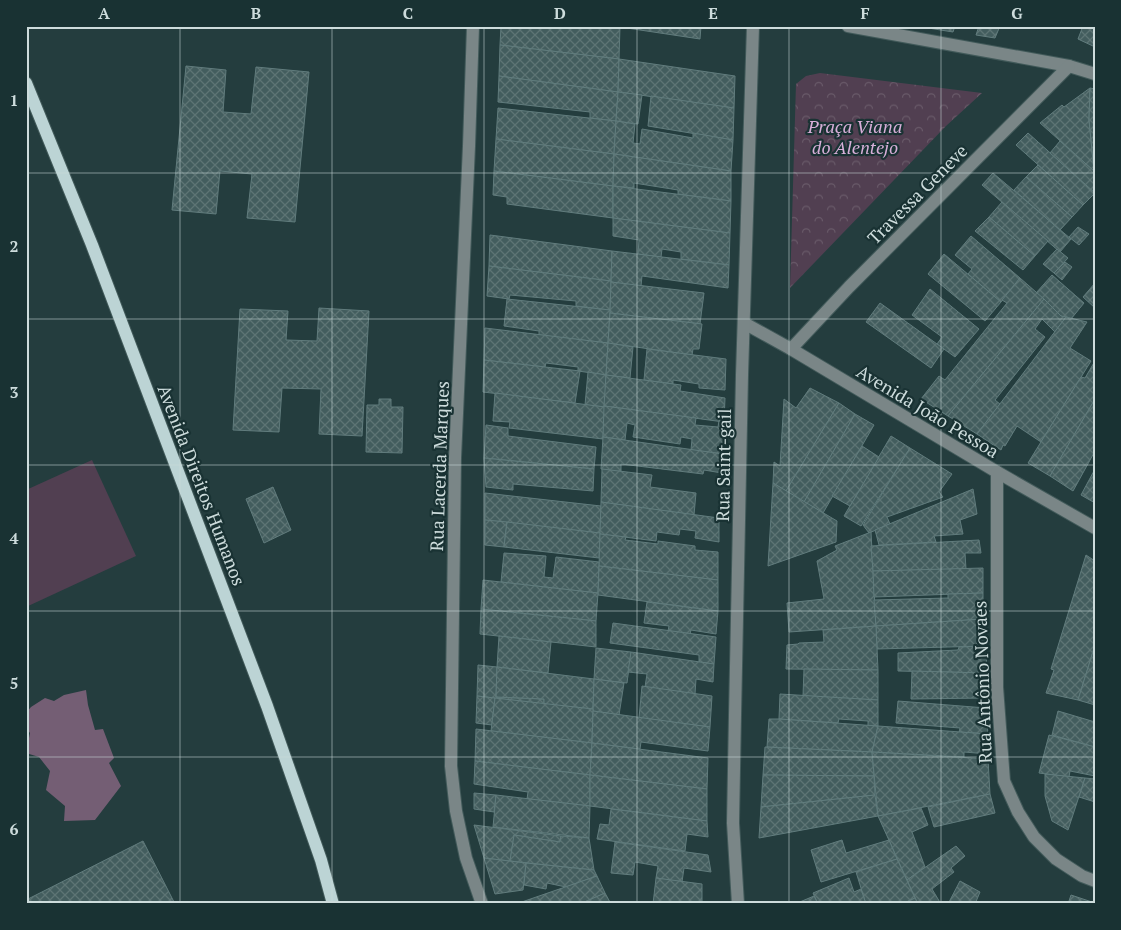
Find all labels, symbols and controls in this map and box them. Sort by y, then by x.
text: A [98,2,110,24]
text: B [251,2,261,24]
text: C [403,2,413,24]
text: D [554,2,566,24]
text: E [708,2,718,24]
text: F [860,2,870,24]
text: G [1011,2,1023,24]
text: 1 [9,89,19,111]
park label: Praça Viana do Alentejo [807,114,902,159]
street label: Travessa Geneve [862,139,972,249]
text: 2 [9,235,19,257]
street label: Avenida João Pessoa [852,359,1004,463]
street label: Rua Lacerda Marques [424,380,454,552]
text: 3 [9,381,19,403]
street label: Avenida Direitos Humanos [153,381,251,589]
street label: Rua Saint-gail [710,408,736,522]
text: 4 [9,527,19,549]
street label: Rua Antônio Novaes [967,600,997,764]
text: 5 [9,672,19,694]
text: 6 [9,818,19,840]

